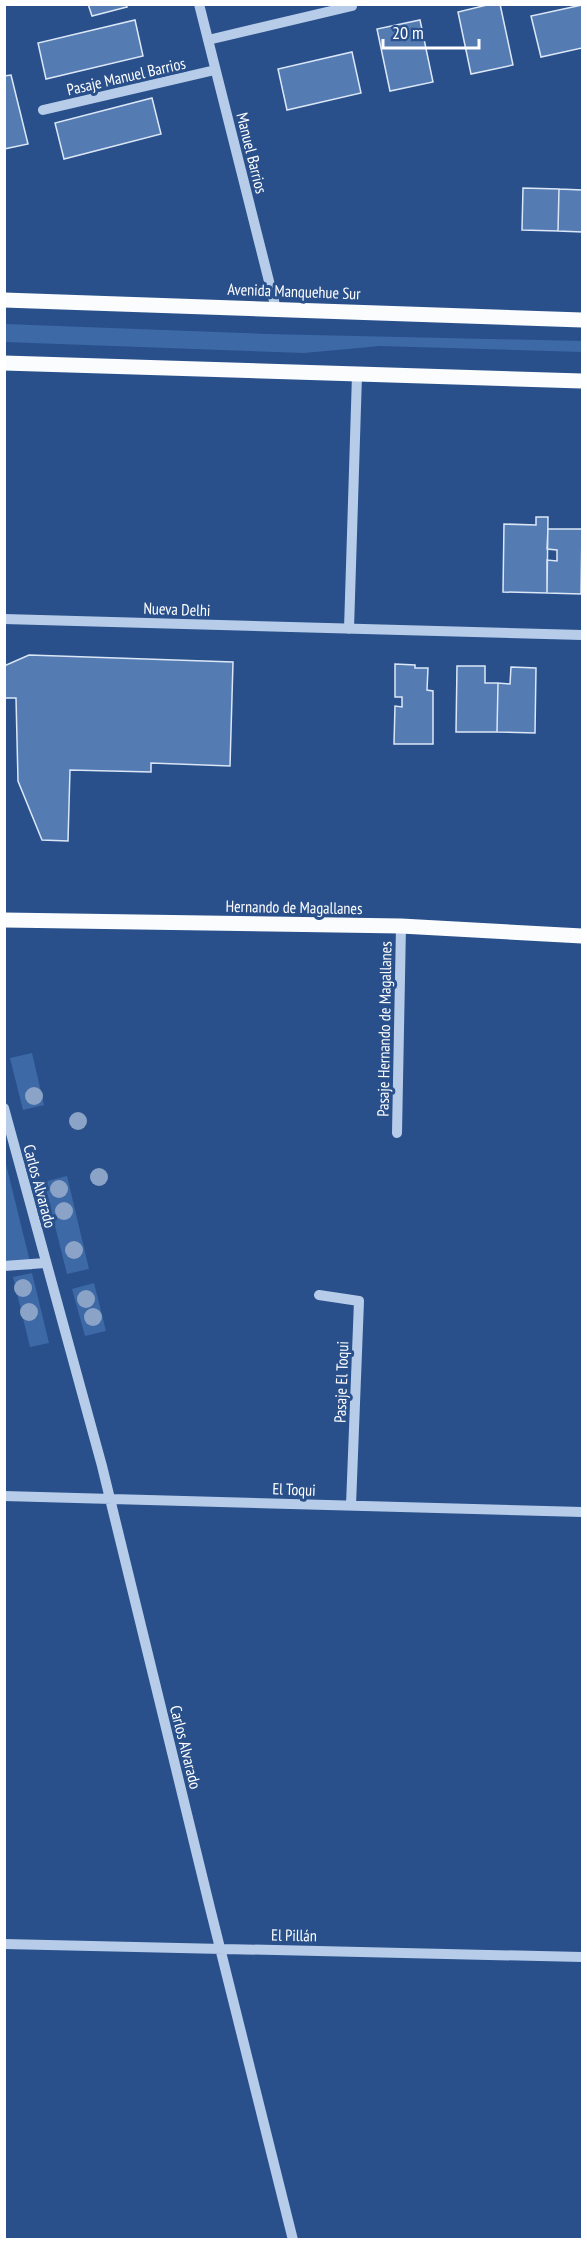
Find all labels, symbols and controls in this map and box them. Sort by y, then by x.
scale bar [383,12,479,50]
text: 20 m [392,21,424,44]
street label: Pasaje Manuel Barrios [65,53,187,99]
street label: Manuel Barrios [232,110,272,196]
street label: Avenida Manquehue Sur [227,279,362,303]
street label: Nueva Delhi [143,598,211,620]
street label: Hernando de Magallanes [225,896,363,918]
street label: Pasaje Hernando de Magallanes [372,941,396,1117]
street label: Carlos Alvarado [19,1142,61,1230]
street label: Pasaje El Toqui [330,1341,352,1423]
street label: El Toqui [272,1478,316,1500]
street label: Carlos Alvarado [166,1703,206,1791]
street label: El Pillán [271,1925,317,1945]

